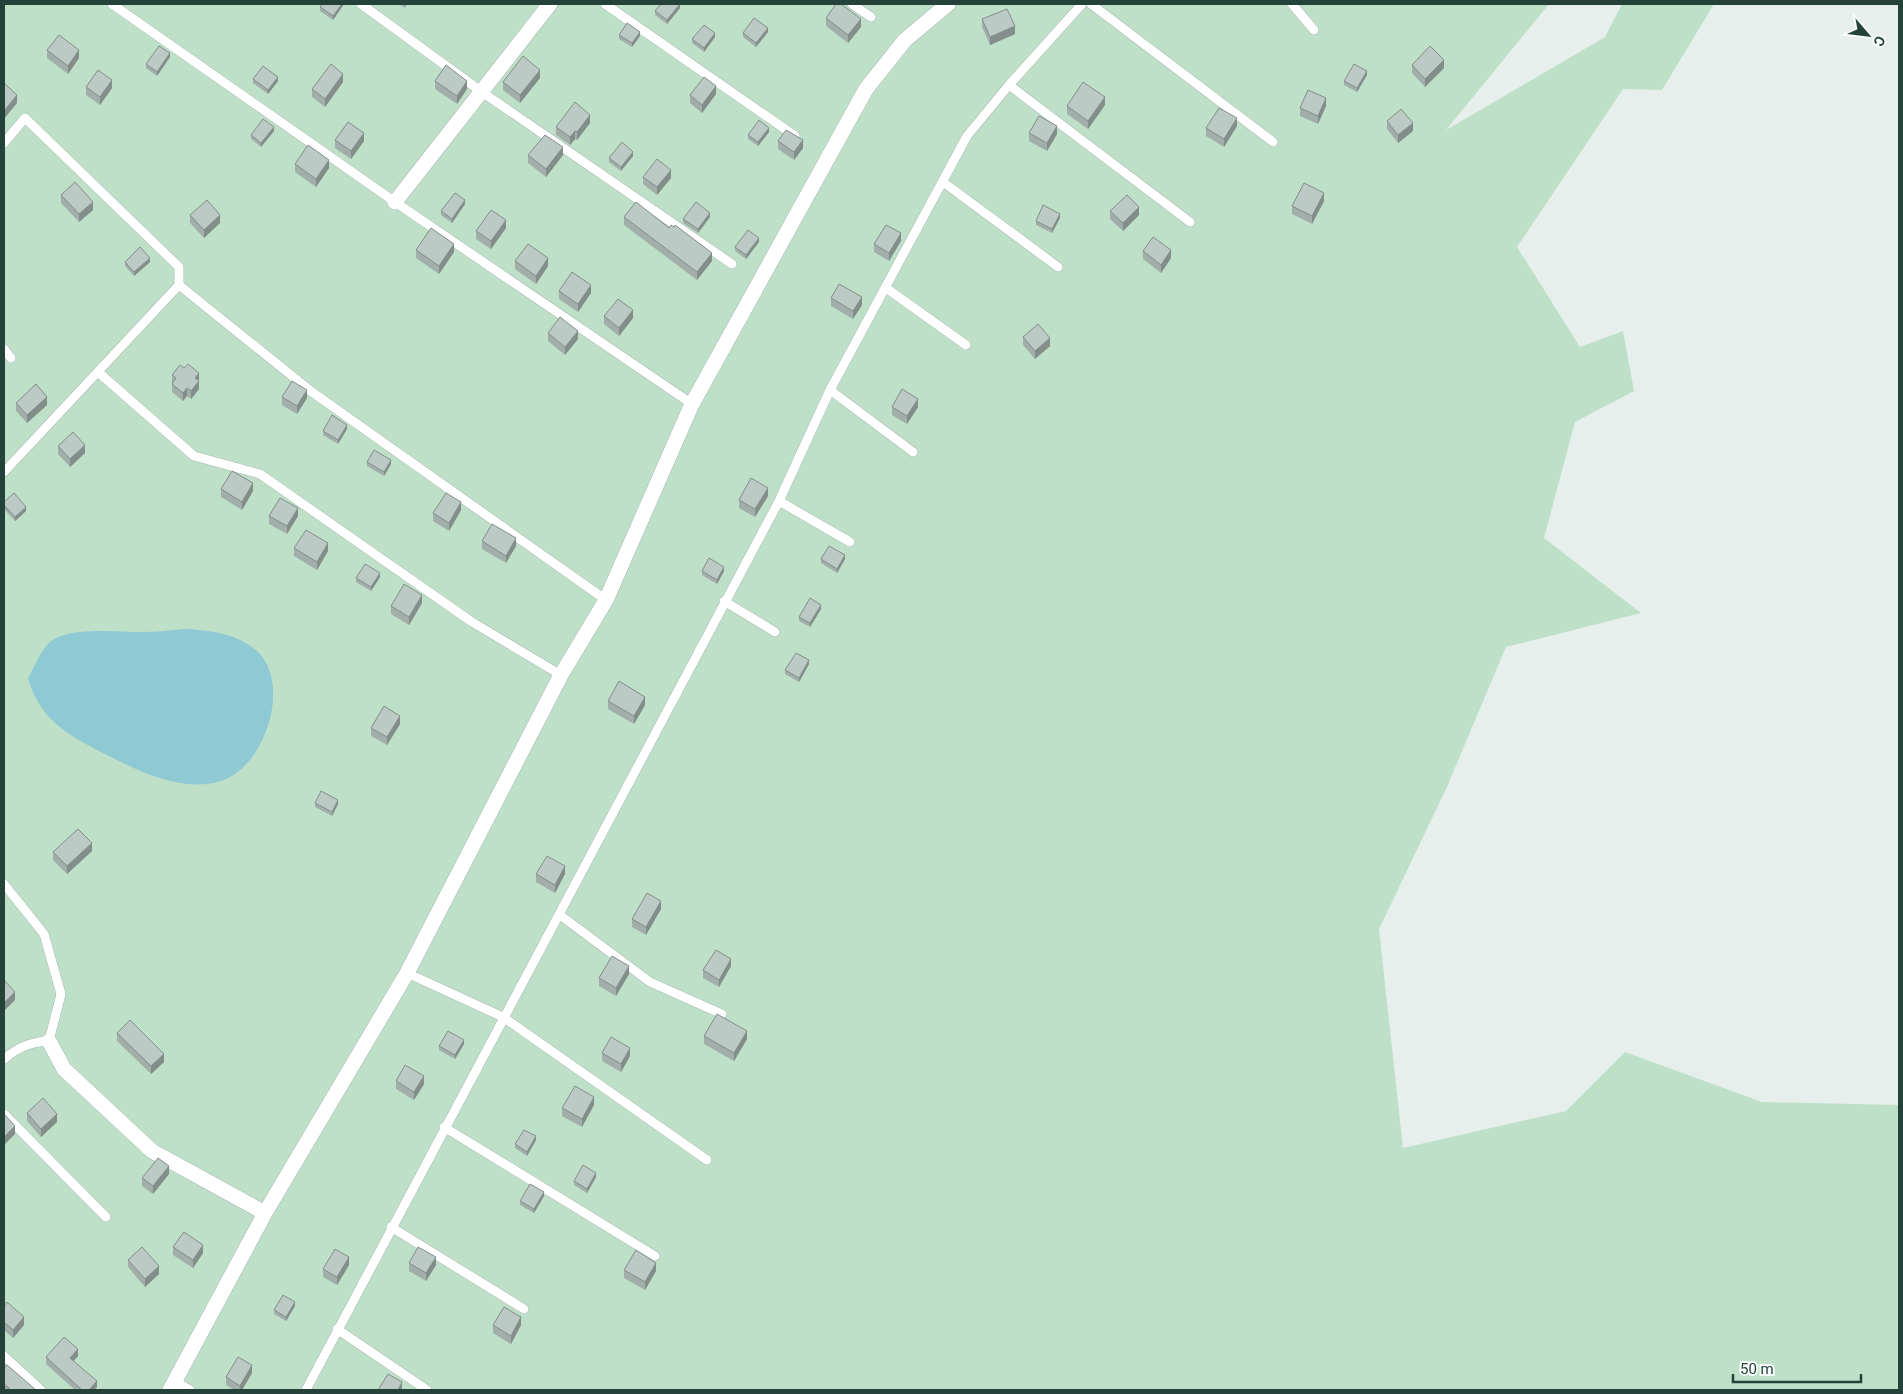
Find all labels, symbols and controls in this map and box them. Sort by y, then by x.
north arrow [1843,10,1893,60]
text: С [1870,33,1889,49]
scale bar [1733,1352,1860,1384]
text: 50 m [1740,1360,1774,1378]

